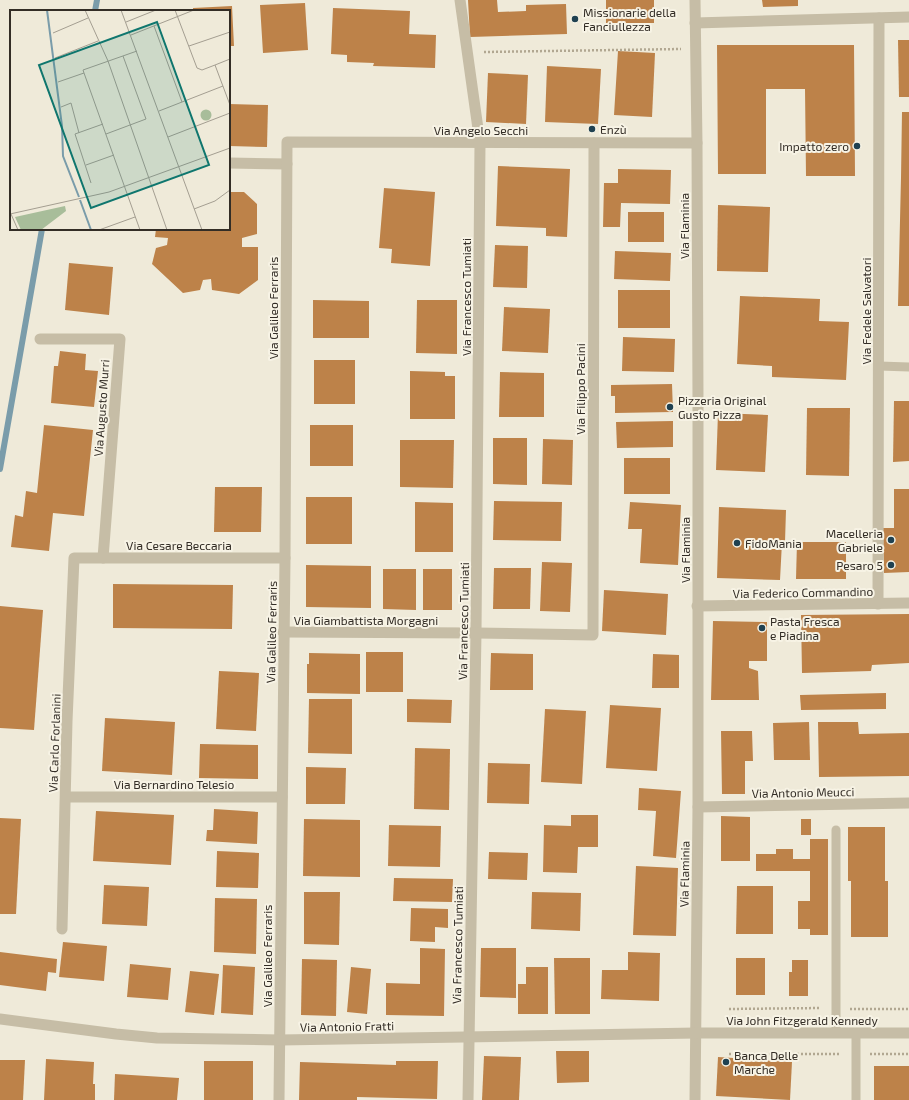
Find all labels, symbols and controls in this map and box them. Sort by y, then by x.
place label: Missionarie della Fanciullezza [583,5,676,33]
inset map [10,10,230,230]
marker: Missionarie della Fanciullezza [570,14,580,24]
place label: Enzù [600,122,627,136]
street label: Via Angelo Secchi [434,123,528,137]
marker: Enzù [587,124,597,134]
place label: Impatto zero [779,139,849,153]
marker: Impatto zero [852,141,862,151]
street label: Via Flaminia [677,193,691,259]
street label: Via Francesco Tumiati [459,238,473,356]
street label: Via Galileo Ferraris [266,257,280,359]
street label: Via Fedele Salvatori [859,258,873,364]
street label: Via Filippo Pacini [573,343,587,435]
street label: Via Augusto Murri [91,359,111,457]
place label: Pizzeria Original Gusto Pizza [678,393,767,421]
marker: Pizzeria Original Gusto Pizza [665,402,675,412]
street label: Via Flaminia [678,517,692,583]
place label: Macelleria Gabriele [826,526,883,554]
marker: Macelleria Gabriele [886,535,896,545]
place label: FidoMania [745,536,802,550]
street label: Via Cesare Beccaria [126,538,232,552]
marker: FidoMania [732,538,742,548]
place label: Pesaro 5 [836,558,883,572]
marker: Pesaro 5 [886,560,896,570]
street label: Via Francesco Tumiati [455,562,471,680]
street label: Via Galileo Ferraris [263,581,279,683]
street label: Via Federico Commandino [733,584,874,600]
street label: Via Giambattista Morgagni [294,613,438,627]
place label: Pasta Fresca e Piadina [770,614,839,642]
marker: Pasta Fresca e Piadina [757,623,767,633]
street label: Via Carlo Forlanini [45,693,63,793]
street label: Via Bernardino Telesio [114,777,234,791]
street label: Via Antonio Meucci [751,784,855,800]
street label: Via Flaminia [676,841,692,907]
street label: Via Francesco Tumiati [449,886,465,1004]
street label: Via Galileo Ferraris [260,905,274,1007]
street label: Via John Fitzgerald Kennedy [726,1013,878,1027]
street label: Via Antonio Fratti [300,1018,394,1034]
place label: Banca Delle Marche [734,1048,798,1076]
marker: Banca Delle Marche [721,1057,731,1067]

